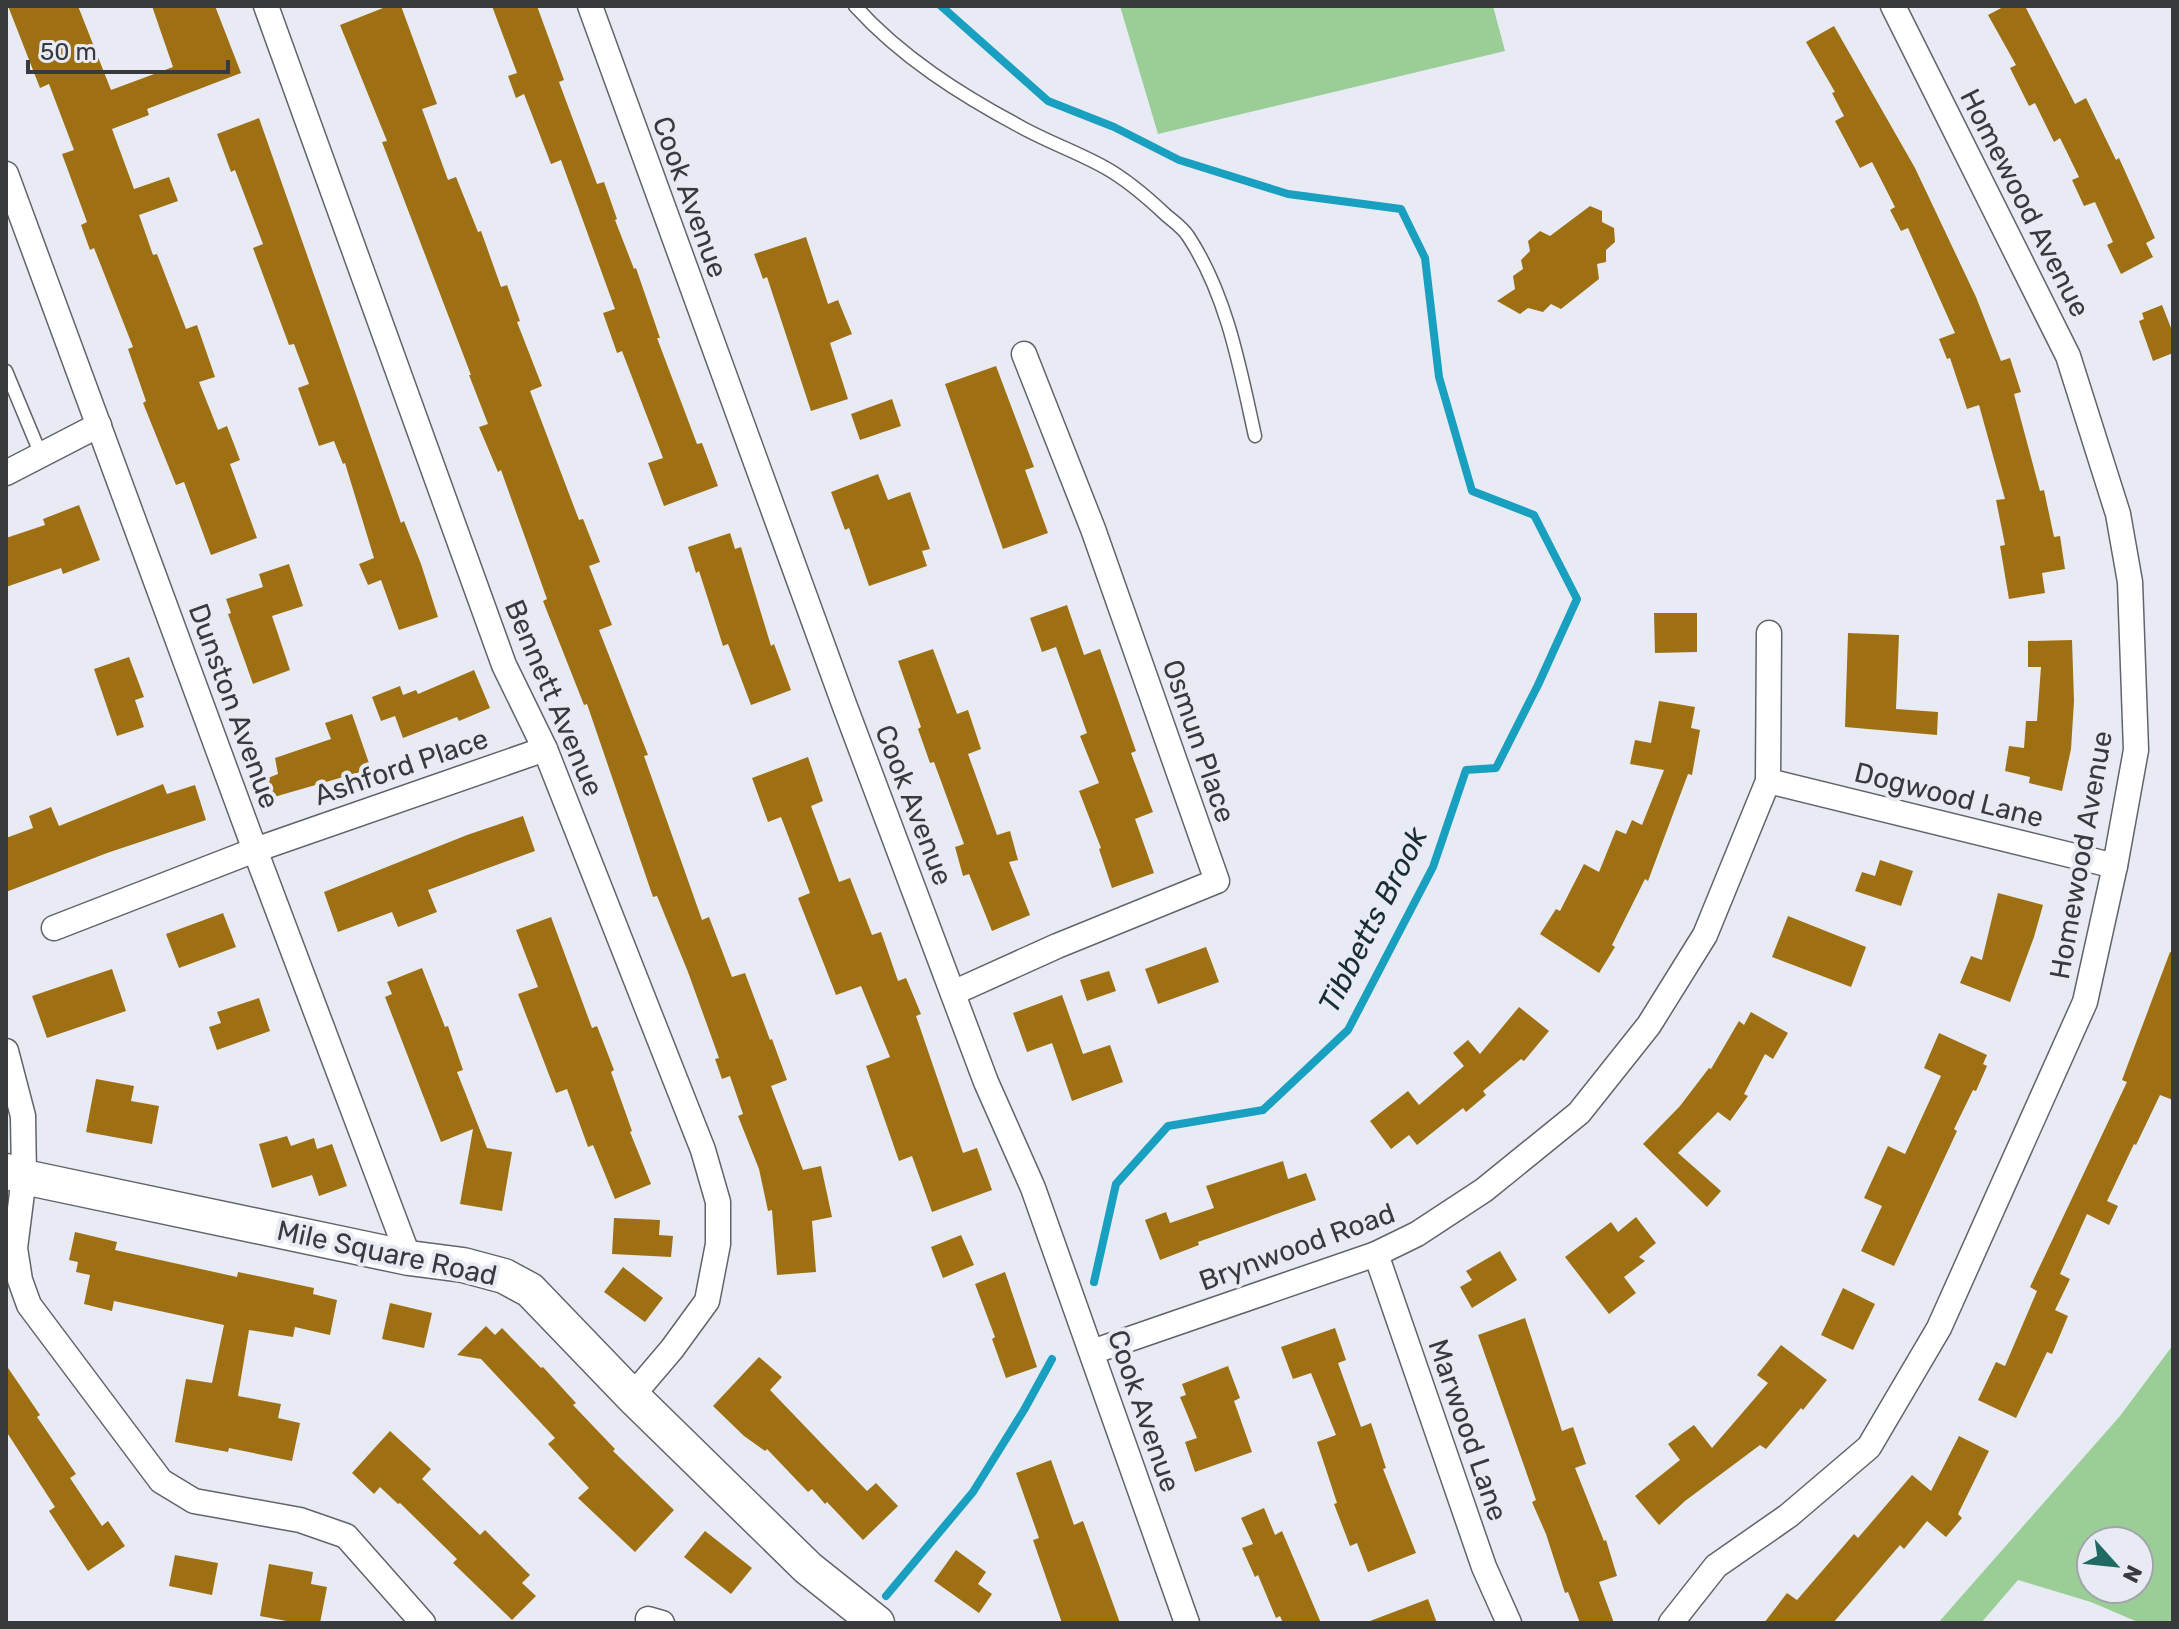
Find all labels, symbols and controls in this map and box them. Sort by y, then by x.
scale bar [28,24,228,74]
text: 50 m [40,38,97,66]
street label: Homewood Avenue [1953,84,2097,322]
street label: Cook Avenue [646,112,734,282]
street label: Bennett Avenue [498,595,610,801]
street label: Dunston Avenue [182,599,286,813]
street label: Osmun Place [1156,655,1242,827]
street label: Cook Avenue [868,720,960,890]
street label: Ashford Place [310,722,492,812]
street label: Homewood Avenue [2043,728,2119,982]
street label: Dogwood Lane [1851,756,2047,834]
water label: Tibbetts Brook [1311,821,1435,1019]
street label: Brynwood Road [1195,1196,1399,1298]
street label: Mile Square Road [274,1214,500,1292]
street label: Cook Avenue [1101,1326,1187,1496]
street label: Marwood Lane [1421,1335,1515,1525]
north arrow [2075,1525,2155,1605]
text: N [2117,1561,2148,1587]

